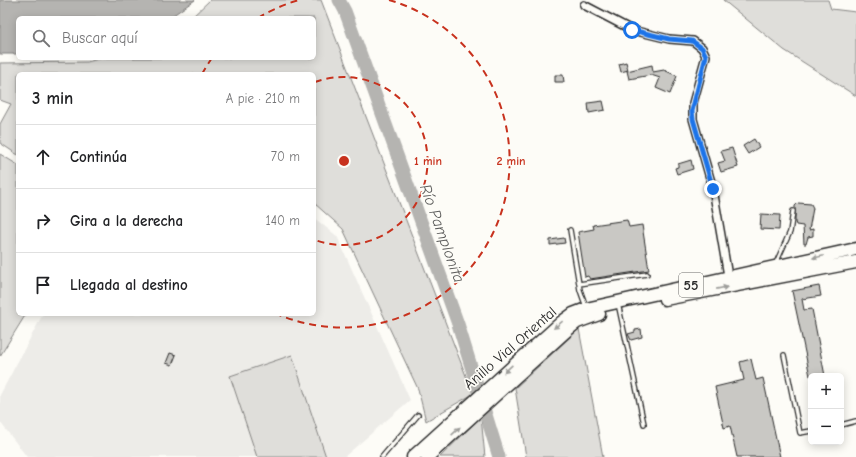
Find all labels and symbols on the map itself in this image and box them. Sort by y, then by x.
route start [623,21,641,39]
centre of rings [337,154,351,168]
text: 1 min [414,154,442,168]
text: 2 min [496,154,526,168]
route end [704,180,722,198]
water label: Río Pamplonita [416,182,468,285]
one-way arrow [812,255,824,261]
road number: 55 [679,273,703,297]
one-way arrow [716,285,729,291]
street label: Anillo Vial Oriental [460,303,560,393]
one-way arrow [553,321,563,330]
one-way arrow [503,365,513,374]
one-way arrow [451,426,461,435]

